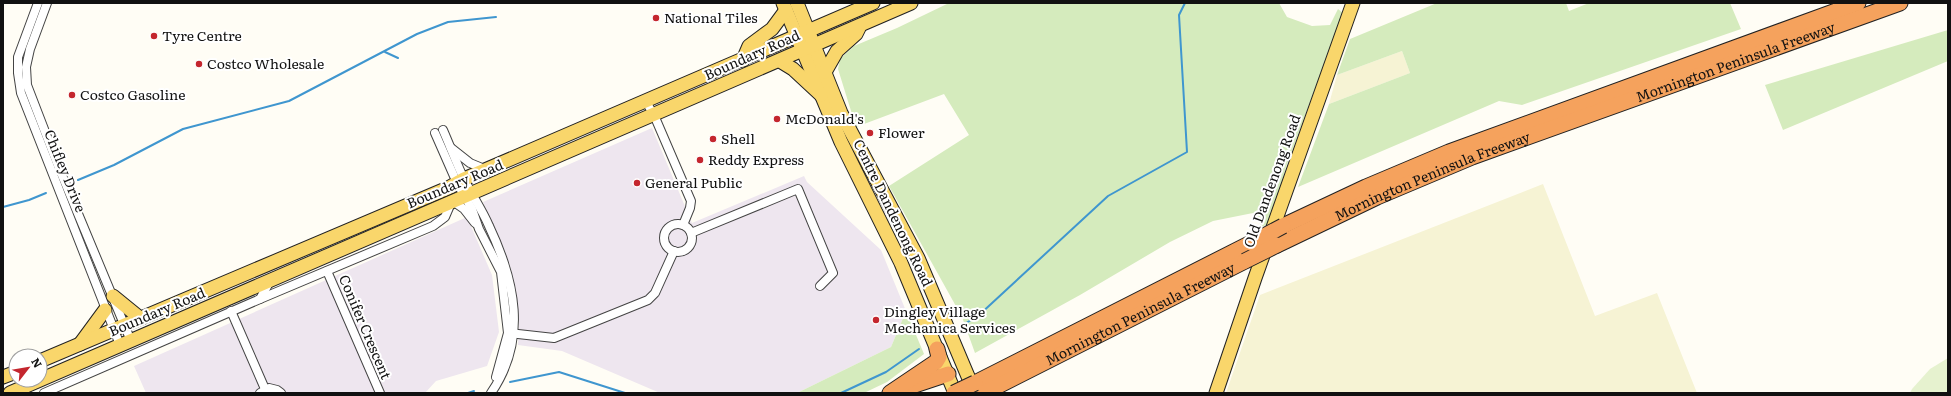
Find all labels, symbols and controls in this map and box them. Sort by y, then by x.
place label: National Tiles [664,7,758,27]
marker: National Tiles [651,13,661,23]
street label: Mornington Peninsula Freeway [1633,16,1838,106]
street label: Boundary Road [701,24,803,84]
place label: Tyre Centre [162,25,242,45]
marker: Tyre Centre [149,31,159,41]
place label: Costco Wholesale [207,53,324,73]
marker: Costco Wholesale [194,59,204,69]
place label: Costco Gasoline [80,84,186,104]
marker: Costco Gasoline [67,90,77,100]
place label: McDonald's [785,108,864,128]
street label: Old Dandenong Road [1238,111,1305,250]
marker: McDonald's [772,114,782,124]
place label: Flower [878,122,925,142]
street label: Chifley Drive [40,126,92,215]
street label: Mornington Peninsula Freeway [1331,126,1533,225]
place label: Shell [721,128,755,148]
marker: Flower [865,128,875,138]
marker: Shell [708,134,718,144]
street label: Centre Dandenong Road [849,136,938,290]
place label: Reddy Express [708,149,804,169]
street label: Boundary Road [403,154,506,212]
marker: Reddy Express [695,155,705,165]
place label: General Public [645,172,742,192]
marker: General Public [632,178,642,188]
street label: Mornington Peninsula Freeway [1041,256,1239,369]
street label: Conifer Crescent [335,271,397,382]
street label: Boundary Road [105,282,208,340]
place label: Dingley Village Mechanica Services [884,301,1015,337]
marker: Dingley Village Mechanica Services [871,315,881,325]
north arrow [8,348,48,388]
text: N [28,354,47,370]

